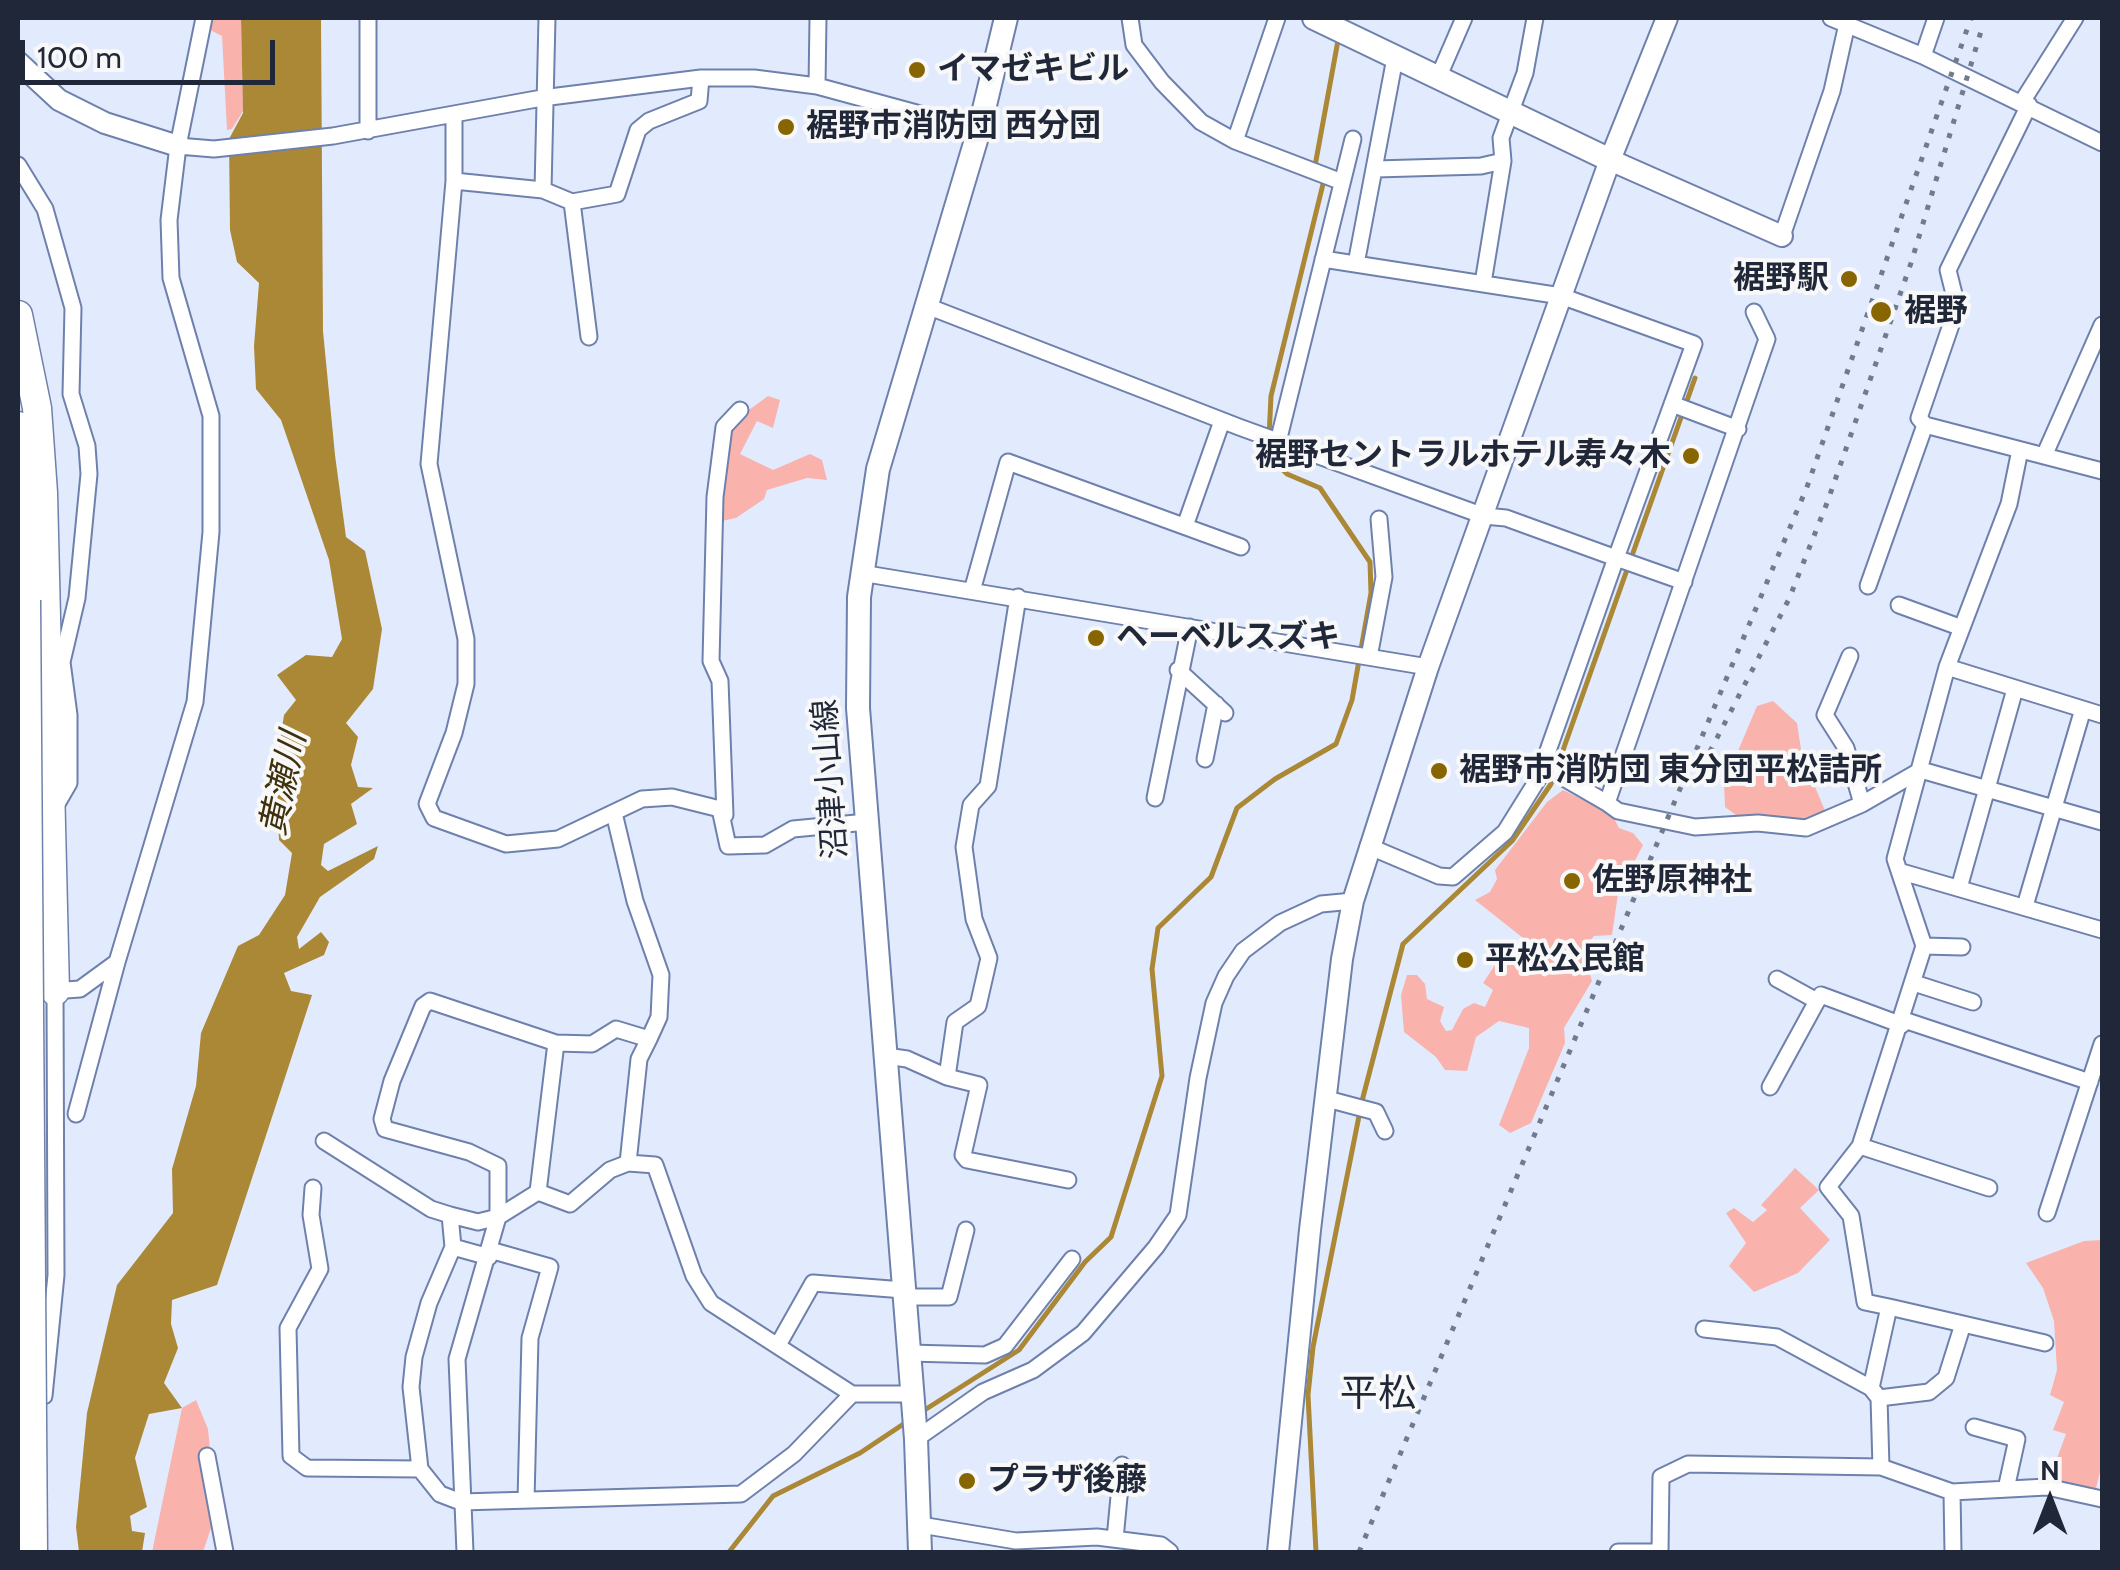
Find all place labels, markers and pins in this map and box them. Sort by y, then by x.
place label: イマゼキビル [937,51,1129,89]
marker: イマゼキビル [906,59,928,81]
place label: 裾野市消防団 西分団 [806,108,1101,146]
marker: 裾野市消防団 西分団 [775,116,797,138]
place label: 裾野駅 [1733,260,1829,298]
marker: 裾野駅 [1838,268,1860,290]
place label: 裾野 [1904,293,1968,331]
marker: 裾野 [1868,299,1894,325]
place label: 裾野セントラルホテル寿々木 [1255,437,1671,475]
marker: 裾野セントラルホテル寿々木 [1680,445,1702,467]
place label: ヘーベルスズキ [1116,619,1340,657]
marker: ヘーベルスズキ [1085,627,1107,649]
place label: 裾野市消防団 東分団平松詰所 [1459,752,1882,790]
marker: 裾野市消防団 東分団平松詰所 [1428,760,1450,782]
place label: 佐野原神社 [1592,862,1752,900]
marker: 佐野原神社 [1561,870,1583,892]
place label: 平松公民館 [1485,941,1645,979]
marker: 平松公民館 [1454,949,1476,971]
place label: プラザ後藤 [987,1462,1147,1500]
marker: プラザ後藤 [956,1470,978,1492]

